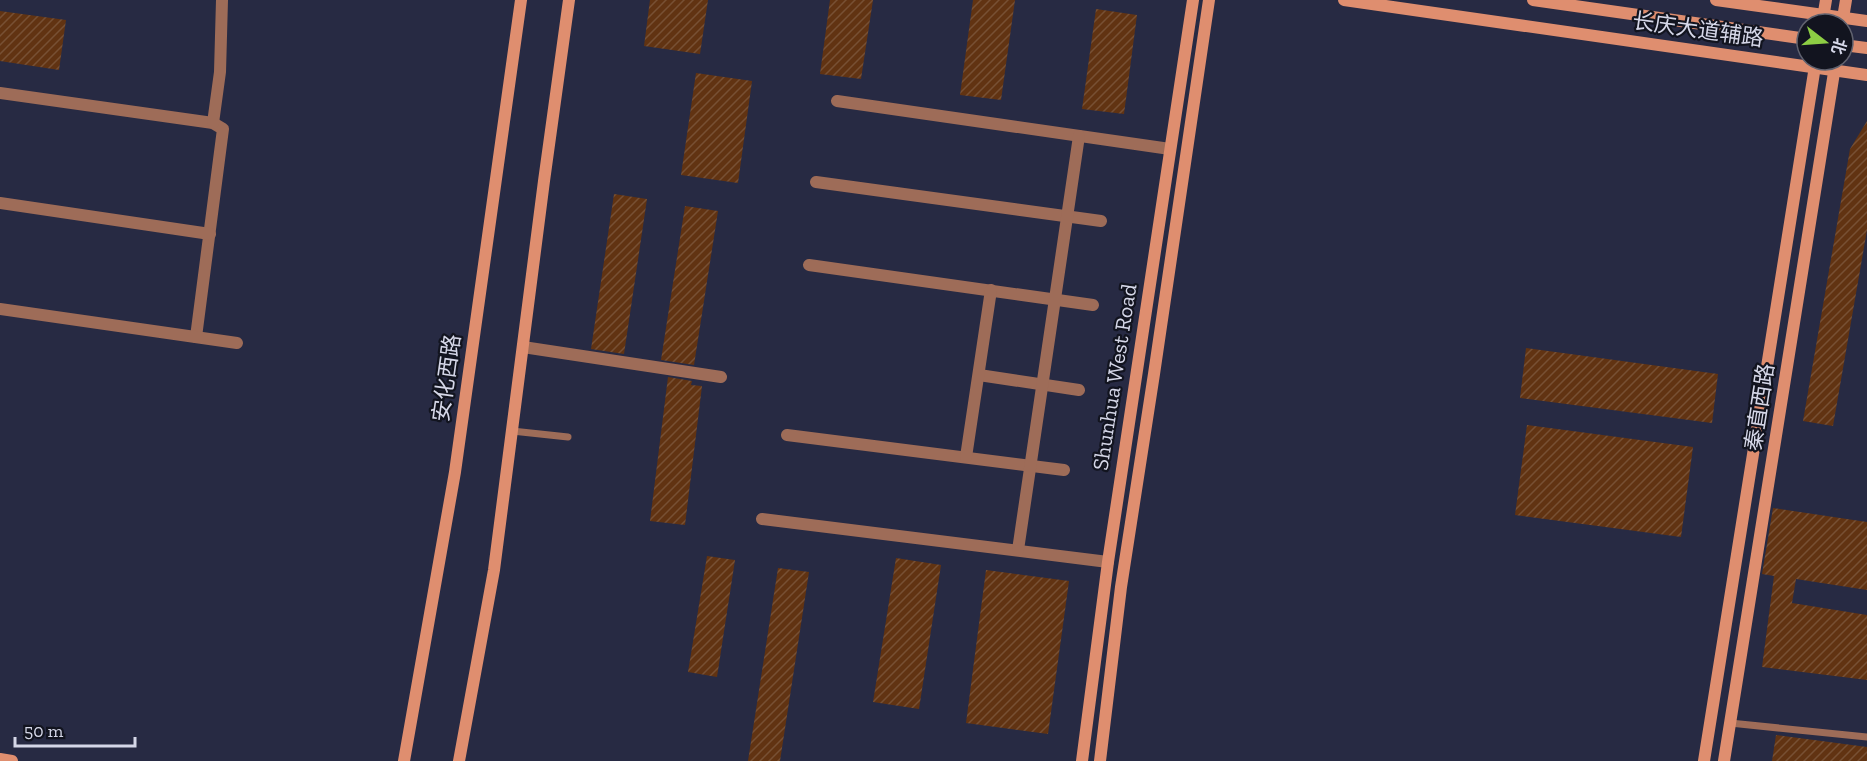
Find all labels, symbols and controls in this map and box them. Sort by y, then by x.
street label: 长庆大道辅路 [1631,7,1765,52]
north arrow [1795,12,1855,72]
text: 北 [1827,36,1850,57]
street label: Shunhua West Road [1086,282,1143,472]
street label: 安化西路 [427,333,466,424]
street label: 秦直西路 [1739,362,1780,453]
scale bar [15,710,135,748]
text: 50 m [24,720,64,742]

